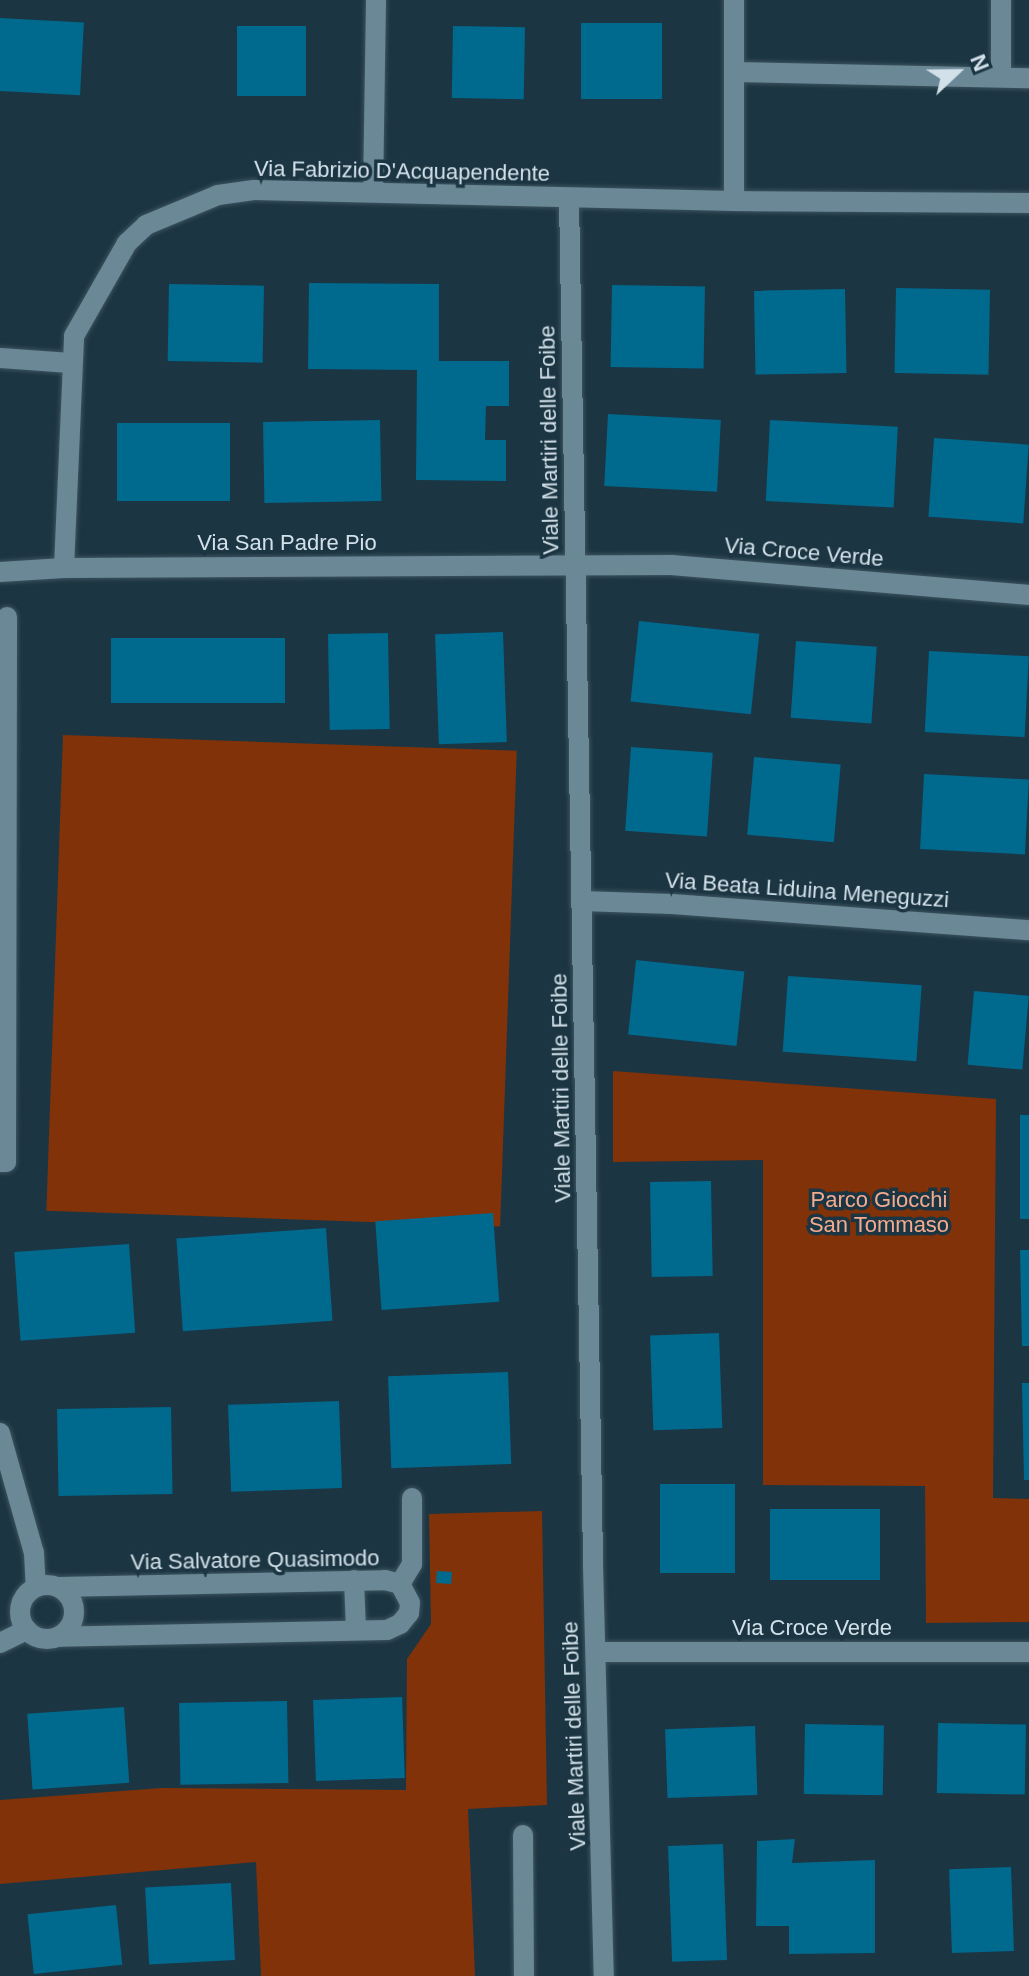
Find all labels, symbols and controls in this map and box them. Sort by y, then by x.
north arrow [917,32,997,112]
text: N [965,51,994,75]
street label: Via Fabrizio D'Acquapendente [254,155,550,187]
street label: Viale Martiri delle Foibe [534,325,564,555]
street label: Via San Padre Pio [197,530,377,556]
street label: Via Croce Verde [723,532,885,572]
street label: Via Beata Liduina Meneguzzi [664,867,950,913]
street label: Viale Martiri delle Foibe [546,973,576,1203]
park label: Parco Giocchi San Tommaso [809,1186,949,1238]
street label: Via Salvatore Quasimodo [130,1545,380,1575]
street label: Via Croce Verde [732,1615,892,1641]
street label: Viale Martiri delle Foibe [557,1621,591,1851]

